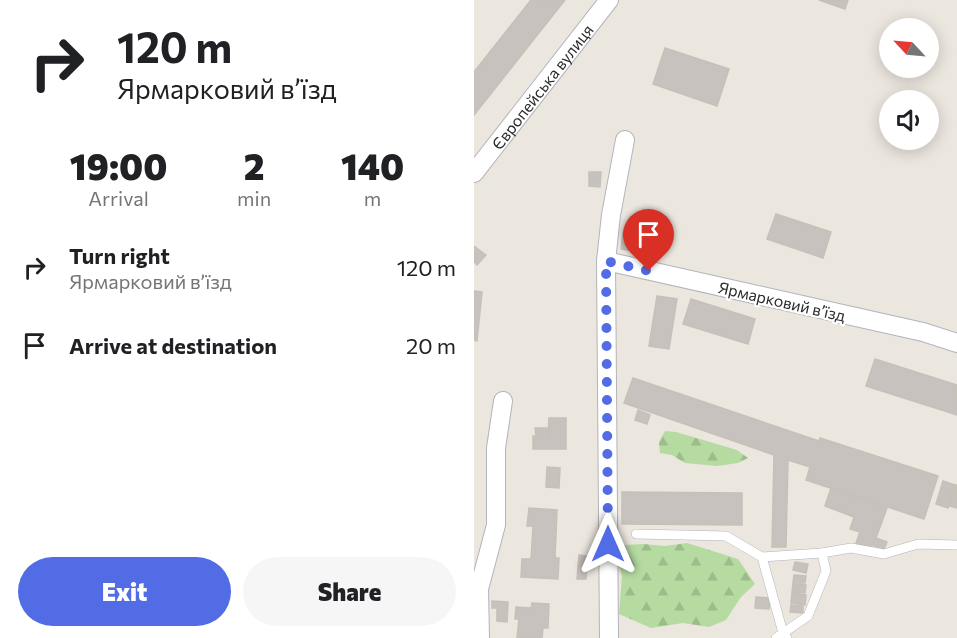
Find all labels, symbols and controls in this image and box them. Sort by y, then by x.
north arrow [879,18,939,78]
map controls [879,18,939,150]
text: 120 m [117,20,232,72]
street label: Європейська вулиця [487,20,596,153]
icon: right [18,24,96,102]
text: Ярмарковий вʼїзд [117,72,337,105]
button: sound [879,90,939,150]
text: 19:00 [70,143,167,187]
text: 2 [244,143,265,187]
text: 140 [341,143,404,187]
text: Arrival [88,186,149,210]
text: min [237,186,271,210]
text: m [364,186,381,210]
pin [623,209,674,271]
icon: arrive [632,218,665,251]
text: Turn right [69,242,170,269]
icon: right [18,251,51,284]
text: 120 m [397,254,456,281]
text: Ярмарковий вʼїзд [69,269,232,293]
street label: Ярмарковий вʼїзд [716,277,848,325]
icon: arrive [18,329,51,362]
text: Arrive at destination [69,332,277,359]
text: 20 m [406,332,456,359]
position arrow [576,512,640,576]
button: Exit [18,557,231,626]
button: Share [243,557,456,626]

